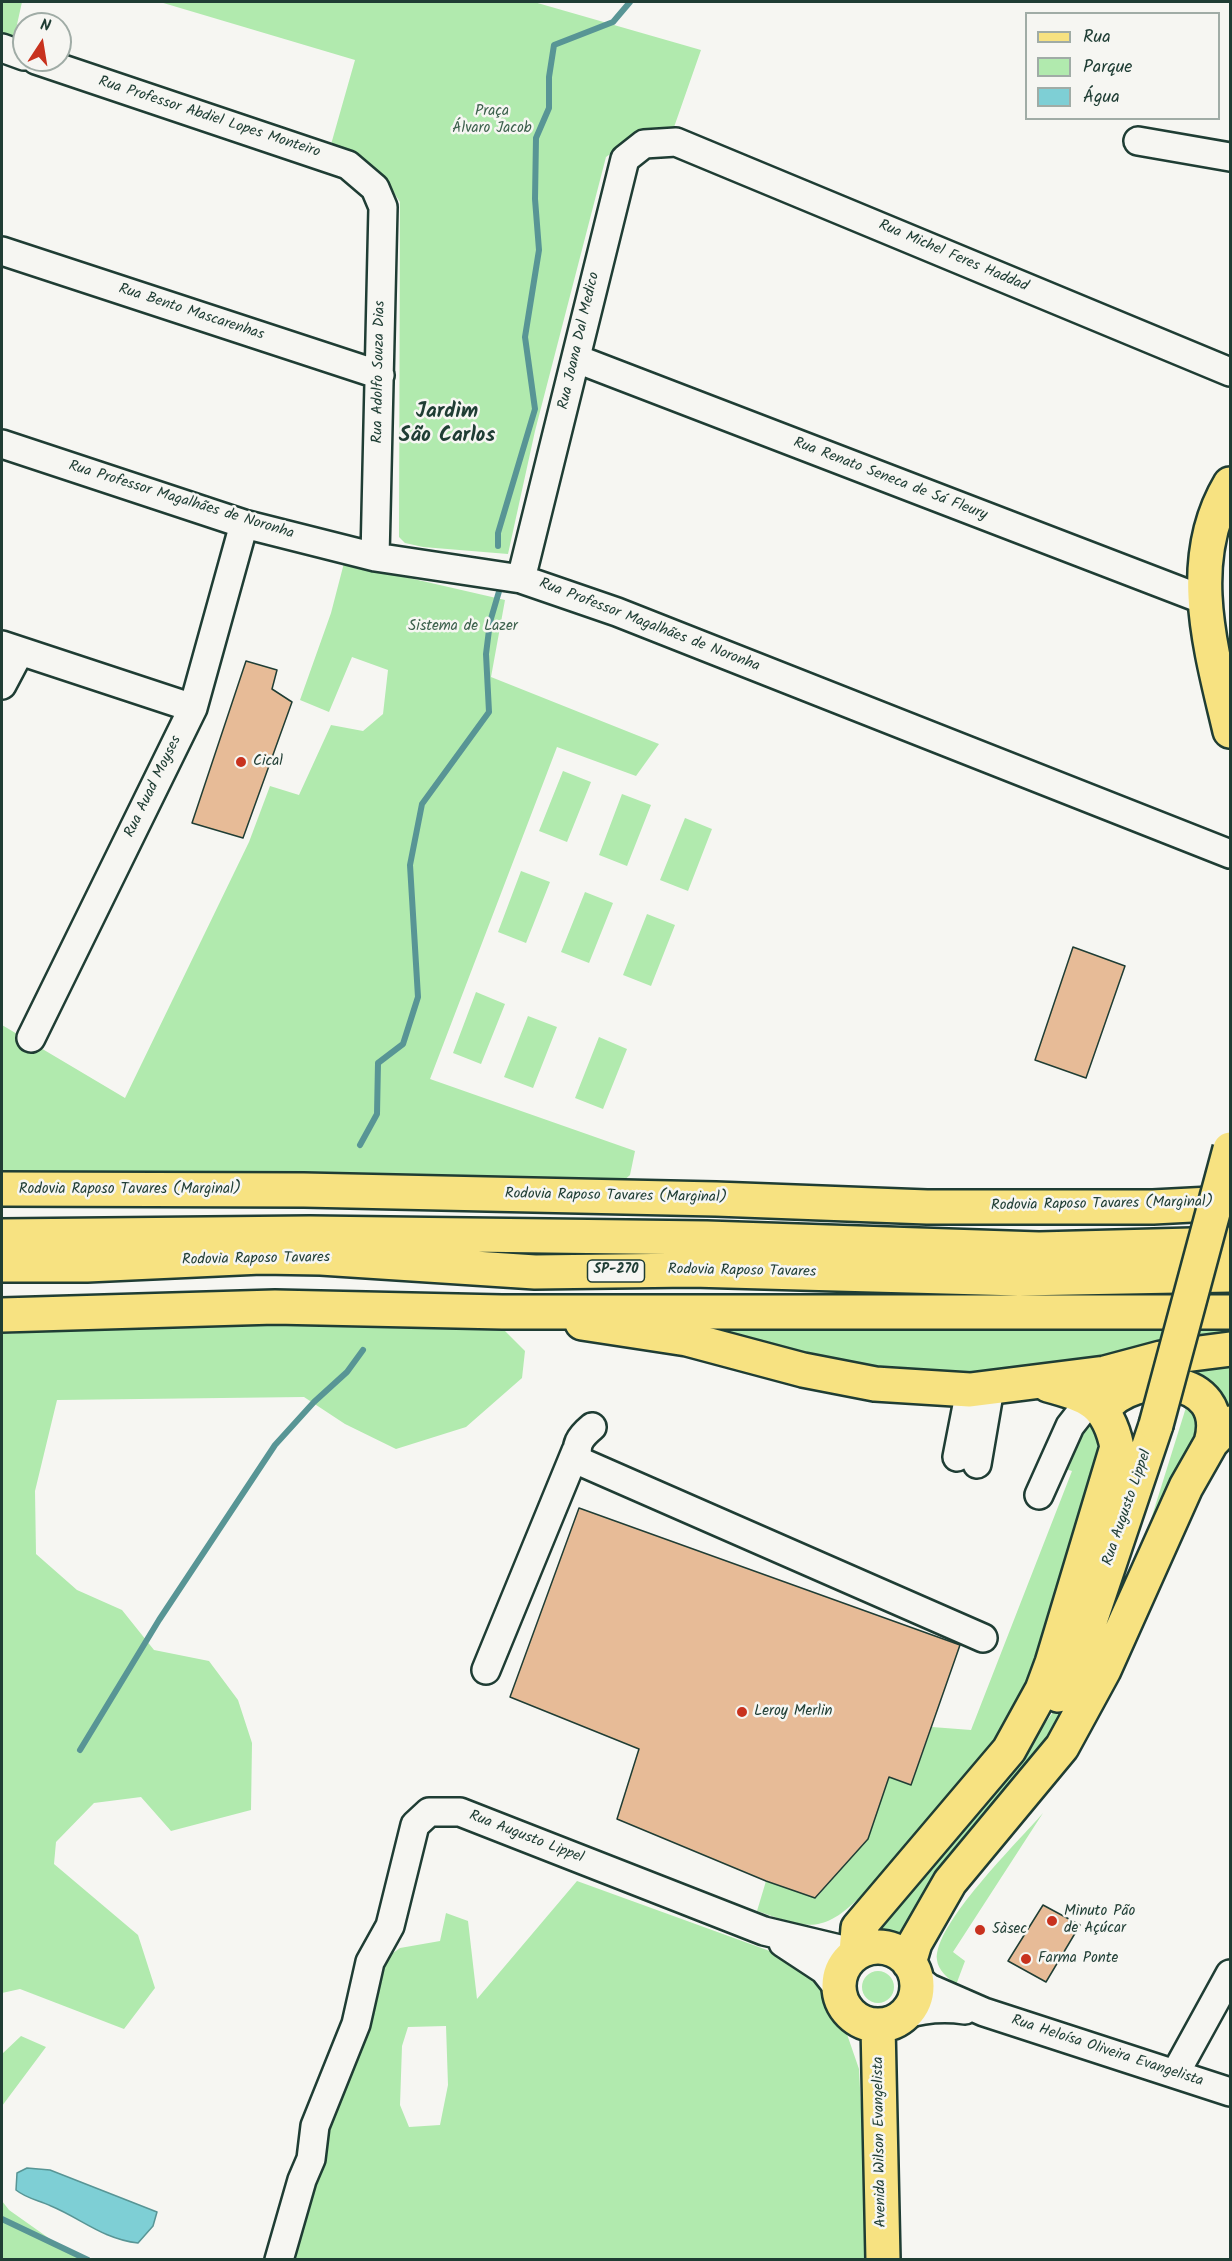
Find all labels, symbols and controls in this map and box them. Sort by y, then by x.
north arrow [12,12,72,72]
legend [1025,12,1220,120]
text: N [38,13,53,39]
text: Rua [1083,23,1111,52]
text: Parque [1083,53,1132,82]
street label: Rua Professor Abdiel Lopes Monteiro [96,74,322,162]
text: Água [1083,83,1120,112]
park label: Praça Álvaro Jacob [452,103,532,138]
street label: Rua Michel Feres Haddad [875,217,1031,297]
street label: Rua Joana Dal Medico [555,271,605,411]
street label: Rua Bento Mascarenhas [116,281,266,345]
street label: Rua Adolfo Souza Dias [370,300,390,444]
district label: Jardim São Carlos [399,400,495,450]
street label: Rua Renato Seneca de Sá Fleury [791,435,989,525]
street label: Rua Professor Magalhães de Noronha [66,458,296,544]
street label: Rua Professor Magalhães de Noronha [536,576,762,676]
park label: Sistema de Lazer [408,618,518,636]
street label: Rua Auad Moyses [122,733,186,841]
place label: Cical [253,753,283,771]
marker: Cical [234,755,248,769]
street label: Rodovia Raposo Tavares (Marginal) [19,1181,241,1199]
street label: Rodovia Raposo Tavares (Marginal) [505,1186,727,1208]
street label: Rodovia Raposo Tavares (Marginal) [991,1194,1213,1216]
street label: Rodovia Raposo Tavares [182,1250,330,1270]
road number: SP-270 [588,1260,644,1282]
street label: Rodovia Raposo Tavares [668,1262,816,1282]
street label: Rua Augusto Lippel [1100,1448,1156,1568]
place label: Leroy Merlin [754,1703,833,1721]
marker: Leroy Merlin [735,1705,749,1719]
street label: Rua Augusto Lippel [466,1808,586,1868]
place label: Minuto Pão de Açúcar [1064,1903,1135,1938]
marker: Minuto Pão de Açúcar [1045,1914,1059,1928]
place label: 5àsec [992,1921,1027,1939]
marker: 5àsec [973,1923,987,1937]
place label: Farma Ponte [1038,1950,1118,1968]
marker: Farma Ponte [1019,1952,1033,1966]
street label: Rua Heloísa Oliveira Evangelista [1009,2012,1205,2092]
street label: Avenida Wilson Evangelista [871,2056,891,2228]

